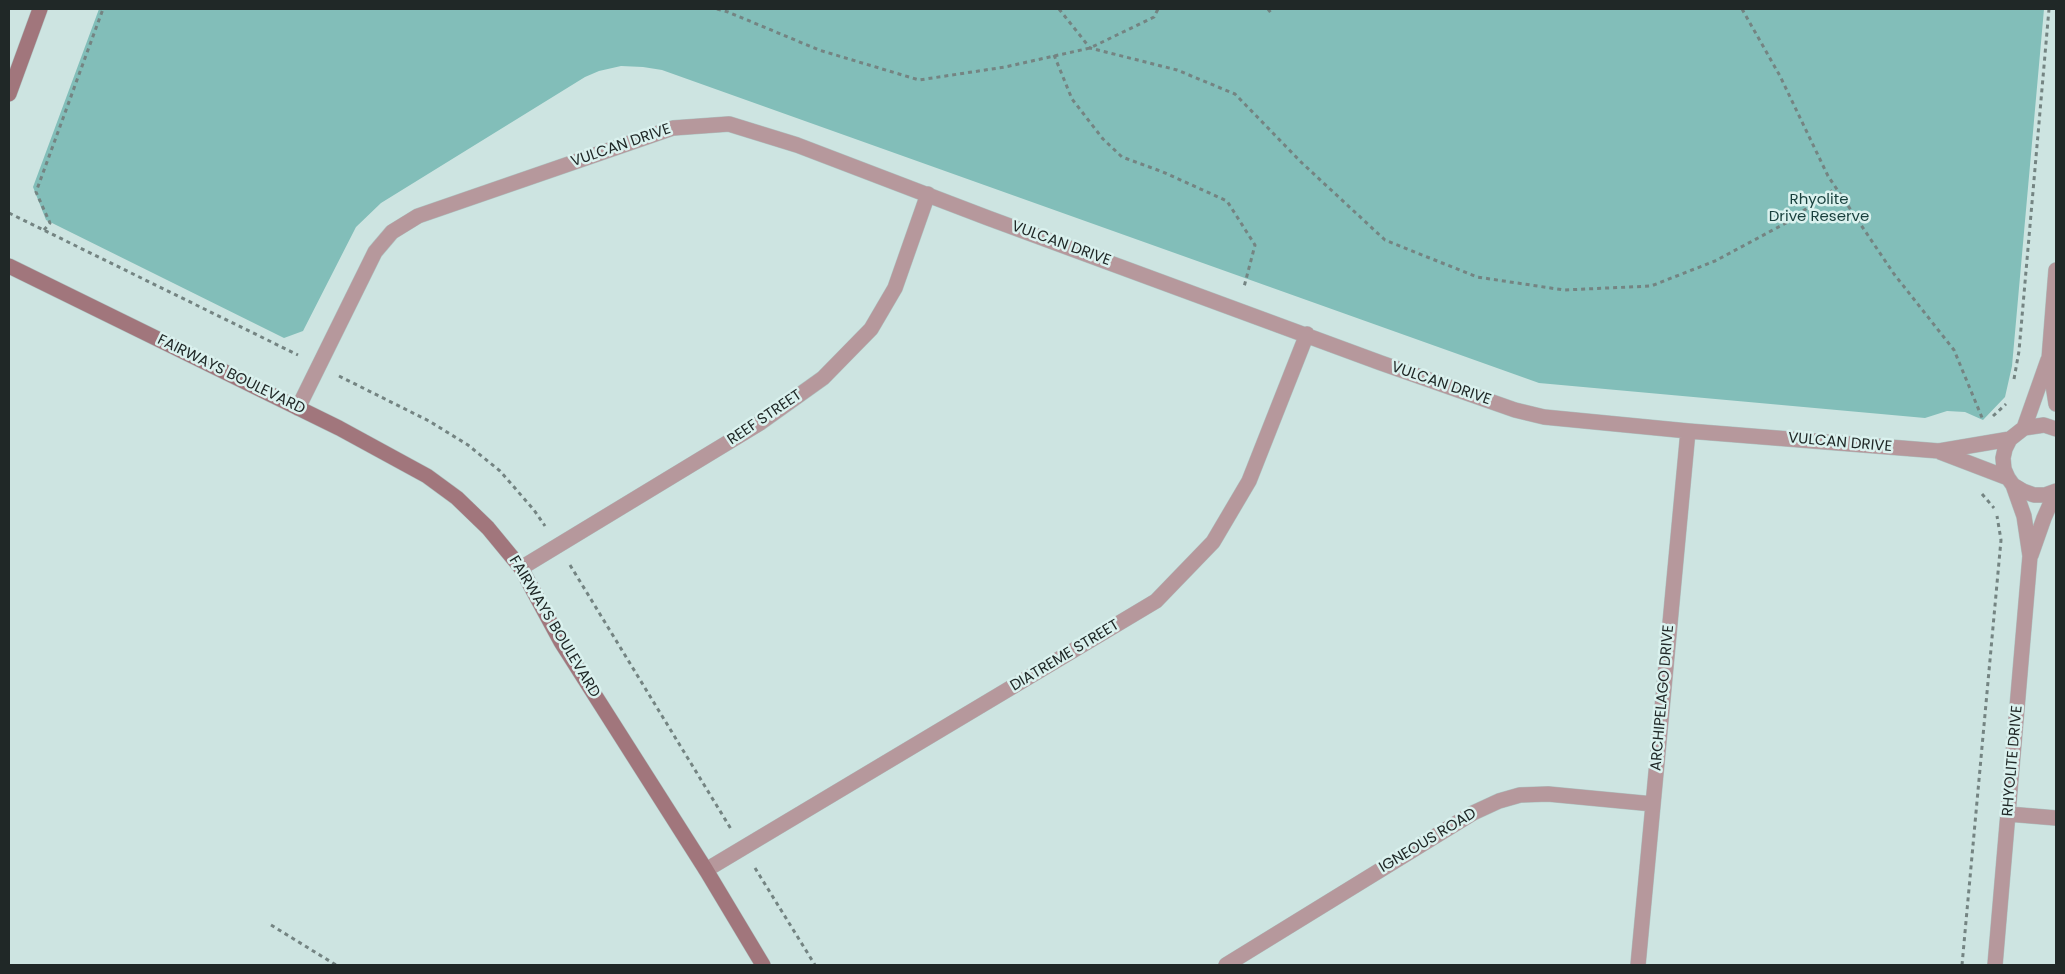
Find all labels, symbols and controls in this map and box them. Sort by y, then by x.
street label: VULCAN DRIVE [569,121,673,171]
park label: Rhyolite Drive Reserve [1769,191,1869,226]
street label: VULCAN DRIVE [1009,218,1113,270]
street label: FAIRWAYS BOULEVARD [154,331,308,419]
street label: VULCAN DRIVE [1389,359,1493,409]
street label: REEF STREET [724,387,806,449]
street label: VULCAN DRIVE [1787,429,1893,457]
street label: FAIRWAYS BOULEVARD [505,553,603,701]
street label: DIATREME STREET [1007,616,1123,696]
street label: ARCHIPELAGO DRIVE [1648,624,1678,772]
street label: RHYOLITE DRIVE [1999,705,2027,817]
street label: IGNEOUS ROAD [1376,805,1480,877]

